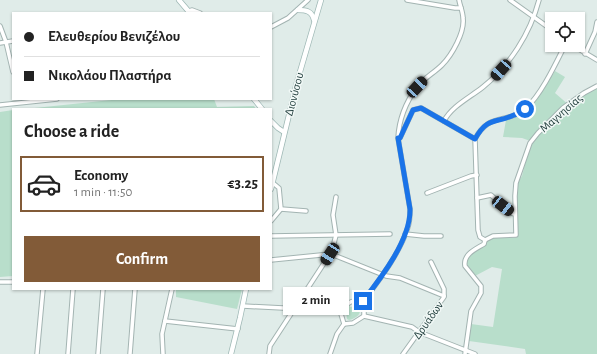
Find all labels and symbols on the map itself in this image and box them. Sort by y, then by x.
car [489,57,513,83]
street label: Διονύσου [282,71,306,117]
car [404,74,430,100]
street label: Μαγνησίας [538,91,585,135]
route start [516,100,534,118]
car [490,194,516,218]
car [318,241,342,267]
callout: 2 min [283,287,349,315]
route end [354,292,372,310]
street label: Δρυάδων [411,299,445,341]

